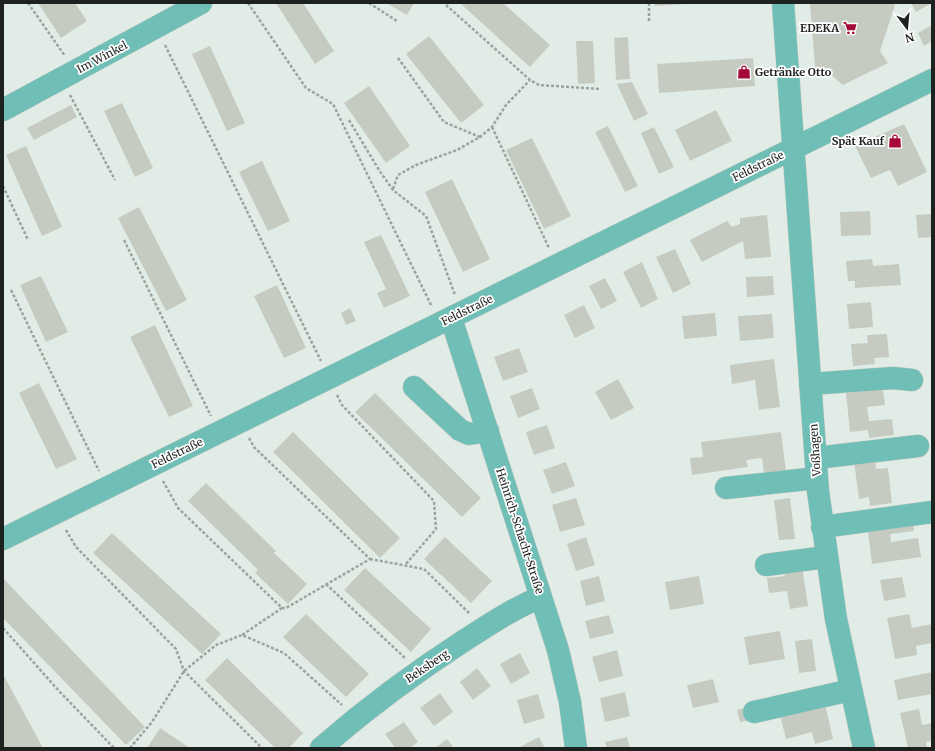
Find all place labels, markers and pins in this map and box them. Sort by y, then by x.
supermarket icon: EDEKA [842,20,858,36]
place label: EDEKA [800,21,839,35]
shop icon: Getränke Otto [736,64,752,80]
place label: Getränke Otto [755,65,832,79]
shop icon: Spät Kauf [887,133,903,149]
place label: Spät Kauf [832,134,885,148]

